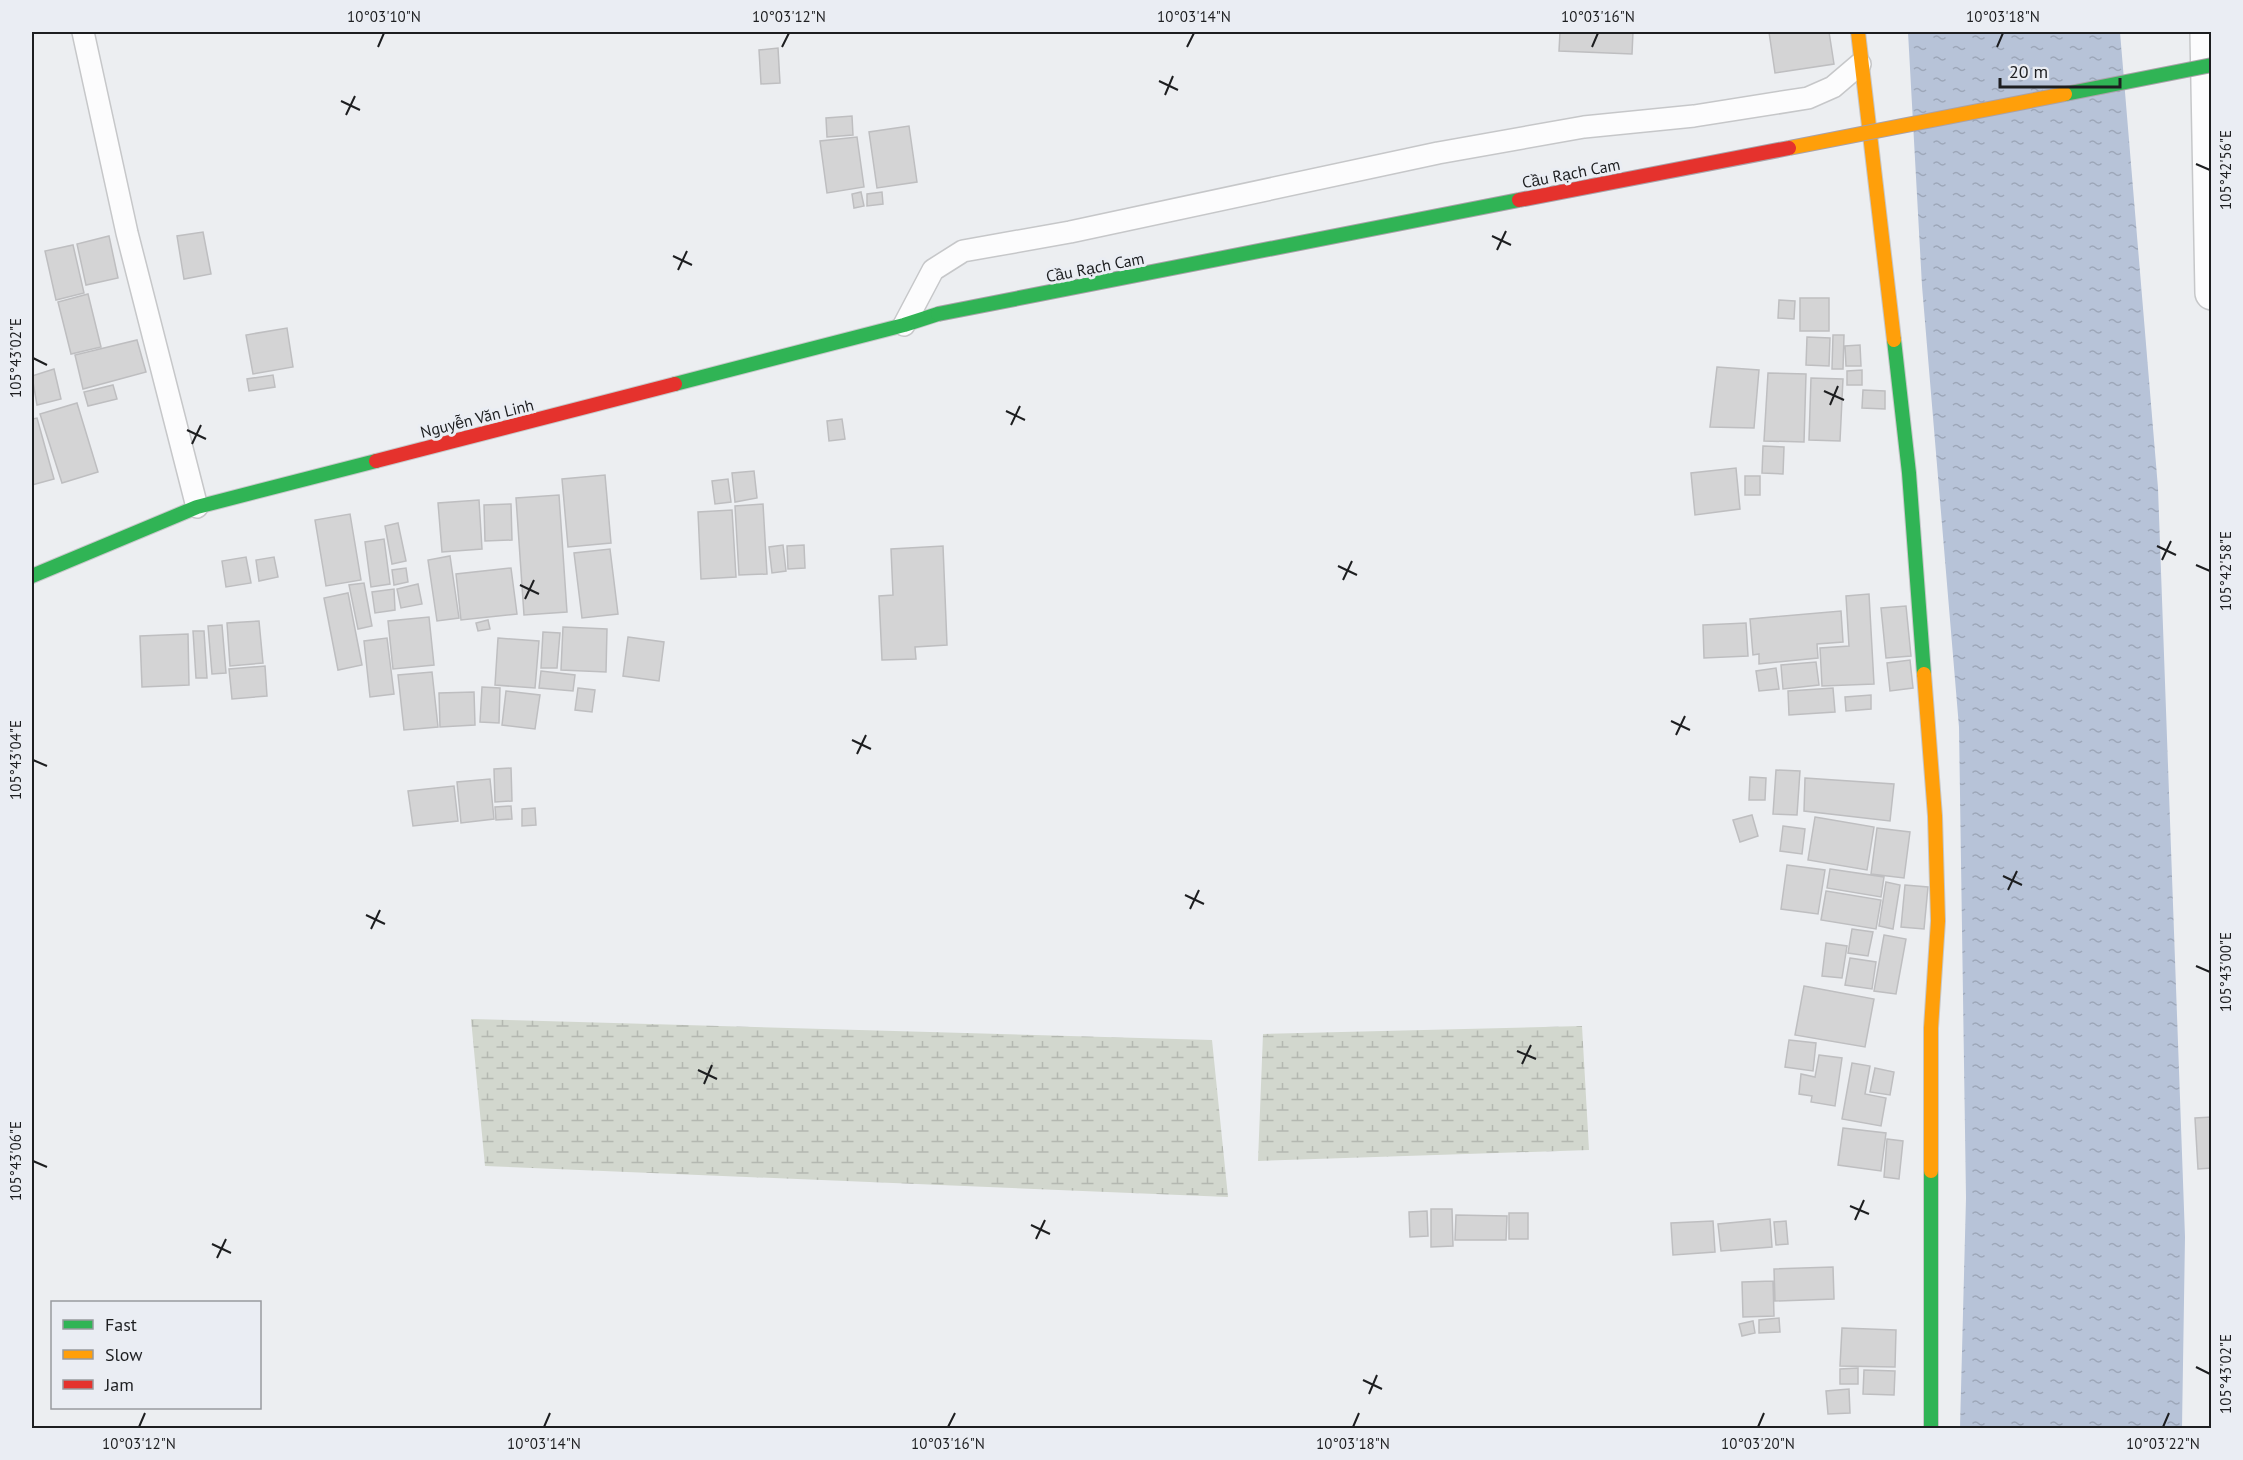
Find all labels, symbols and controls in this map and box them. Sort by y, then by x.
text: 10°03'10"N [347,7,421,26]
text: 10°03'12"N [752,7,826,26]
text: 10°03'14"N [1157,7,1231,26]
text: 10°03'16"N [1561,7,1635,26]
text: 10°03'18"N [1966,7,2040,26]
scale bar [2000,51,2120,89]
text: 20 m [2009,60,2048,83]
text: 105°42'56"E [2216,130,2235,210]
street label: Cầu Rạch Cam [1520,154,1622,192]
street label: Cầu Rạch Cam [1044,248,1146,286]
text: 105°43'02"E [6,318,25,398]
street label: Nguyễn Văn Linh [418,394,536,442]
text: 105°42'58"E [2216,531,2235,611]
text: 105°43'04"E [6,720,25,800]
text: 105°43'00"E [2216,932,2235,1012]
text: 105°43'06"E [6,1121,25,1201]
legend [51,1301,261,1409]
text: Fast [105,1313,137,1336]
text: 105°43'02"E [2216,1334,2235,1414]
text: Slow [105,1343,143,1366]
text: Jam [104,1373,134,1396]
text: 10°03'12"N [102,1434,176,1453]
text: 10°03'14"N [507,1434,581,1453]
text: 10°03'16"N [911,1434,985,1453]
text: 10°03'18"N [1316,1434,1390,1453]
text: 10°03'20"N [1721,1434,1795,1453]
text: 10°03'22"N [2126,1434,2200,1453]

